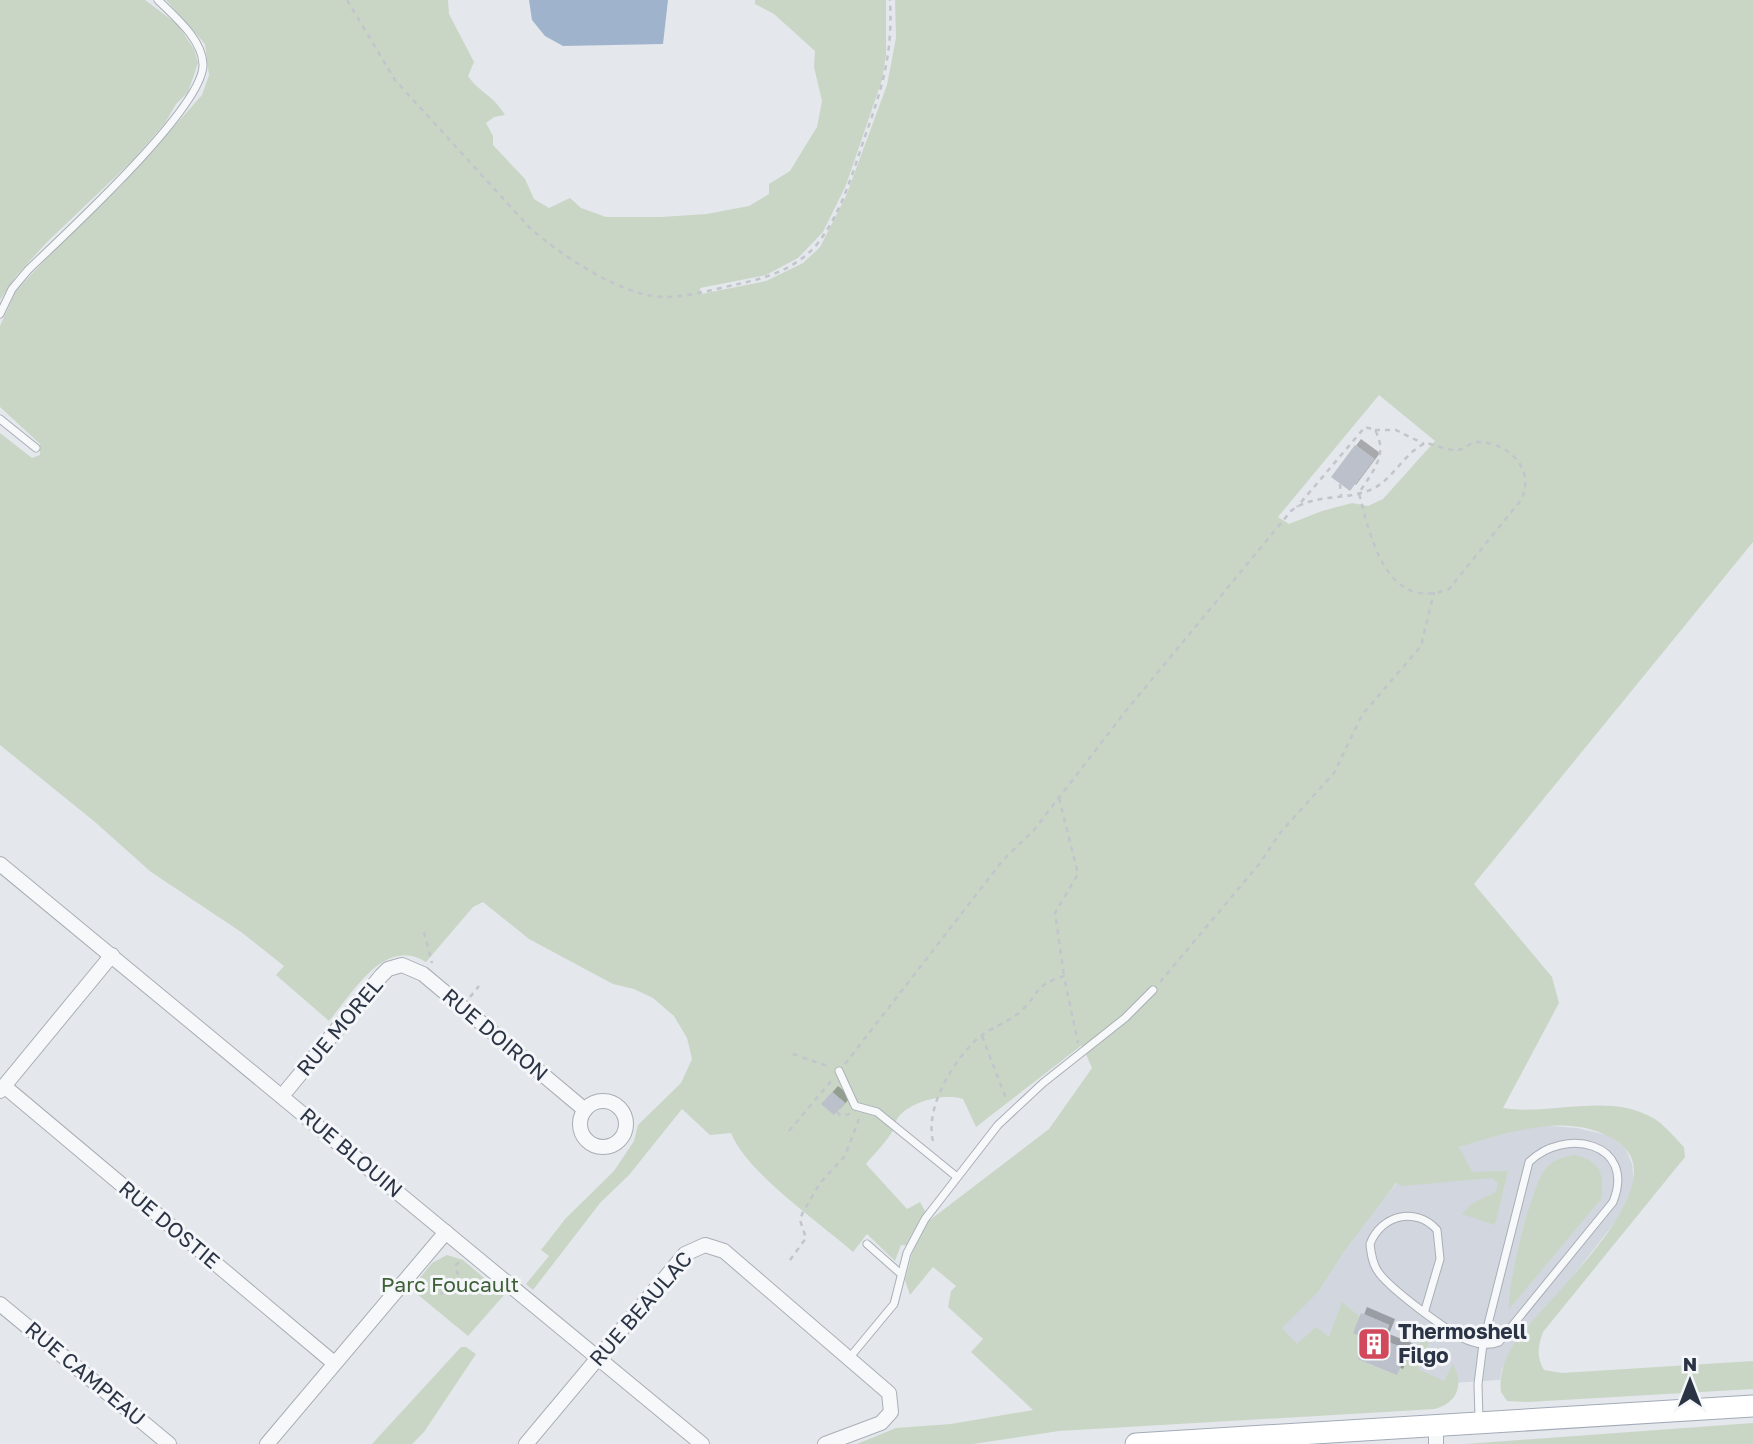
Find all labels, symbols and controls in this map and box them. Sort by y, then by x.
street label: RUE MOREL [291,972,388,1081]
street label: RUE DOIRON [437,982,554,1086]
street label: RUE BLOUIN [295,1102,408,1203]
street label: RUE DOSTIE [114,1175,225,1274]
street label: RUE BEAULAC [583,1246,697,1371]
park label: Parc Foucault [381,1271,519,1297]
street label: RUE CAMPEAU [20,1315,151,1431]
place label: Thermoshell Filgo [1398,1318,1527,1368]
building icon: Thermoshell Filgo [1355,1325,1393,1363]
north arrow [1655,1346,1725,1416]
text: N [1683,1352,1697,1375]

